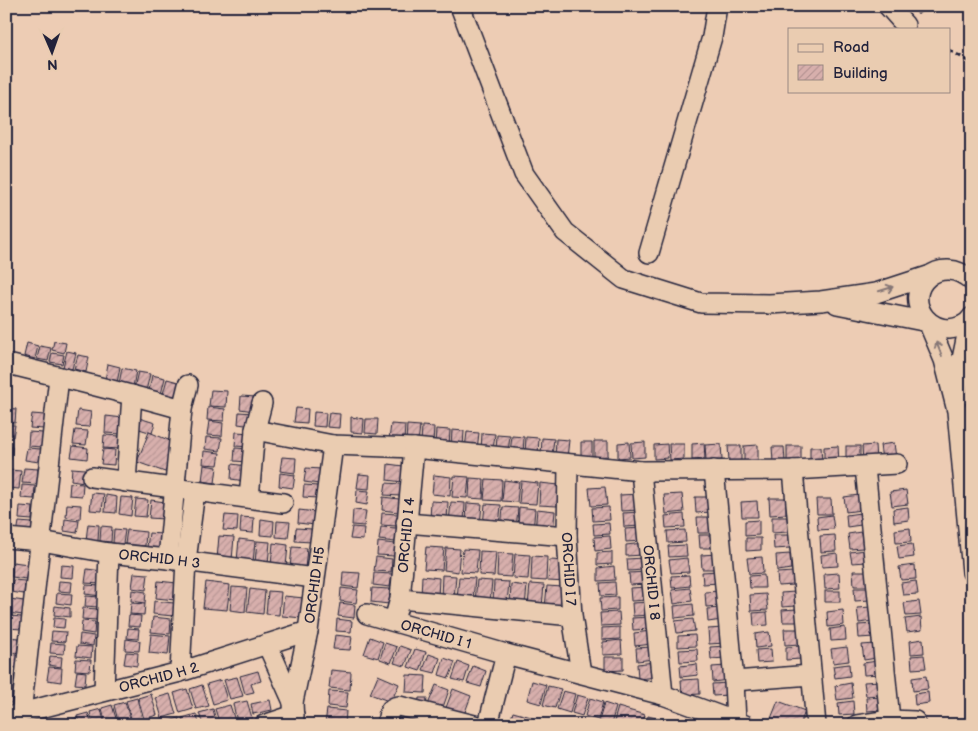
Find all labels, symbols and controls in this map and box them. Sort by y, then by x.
north arrow [28,28,78,78]
legend [788,28,950,92]
text: Road [833,38,869,57]
text: N [47,56,58,73]
text: Building [833,64,888,83]
one-way arrow [877,284,893,294]
one-way arrow [934,342,944,357]
street label: ORCHID I 4 [394,496,418,574]
street label: ORCHID I 7 [558,532,579,606]
street label: ORCHID I 8 [639,544,664,621]
street label: ORCHID H 3 [118,546,201,572]
street label: ORCHID H5 [301,546,328,625]
street label: ORCHID I 1 [399,616,473,653]
street label: ORCHID H 2 [117,658,201,696]

